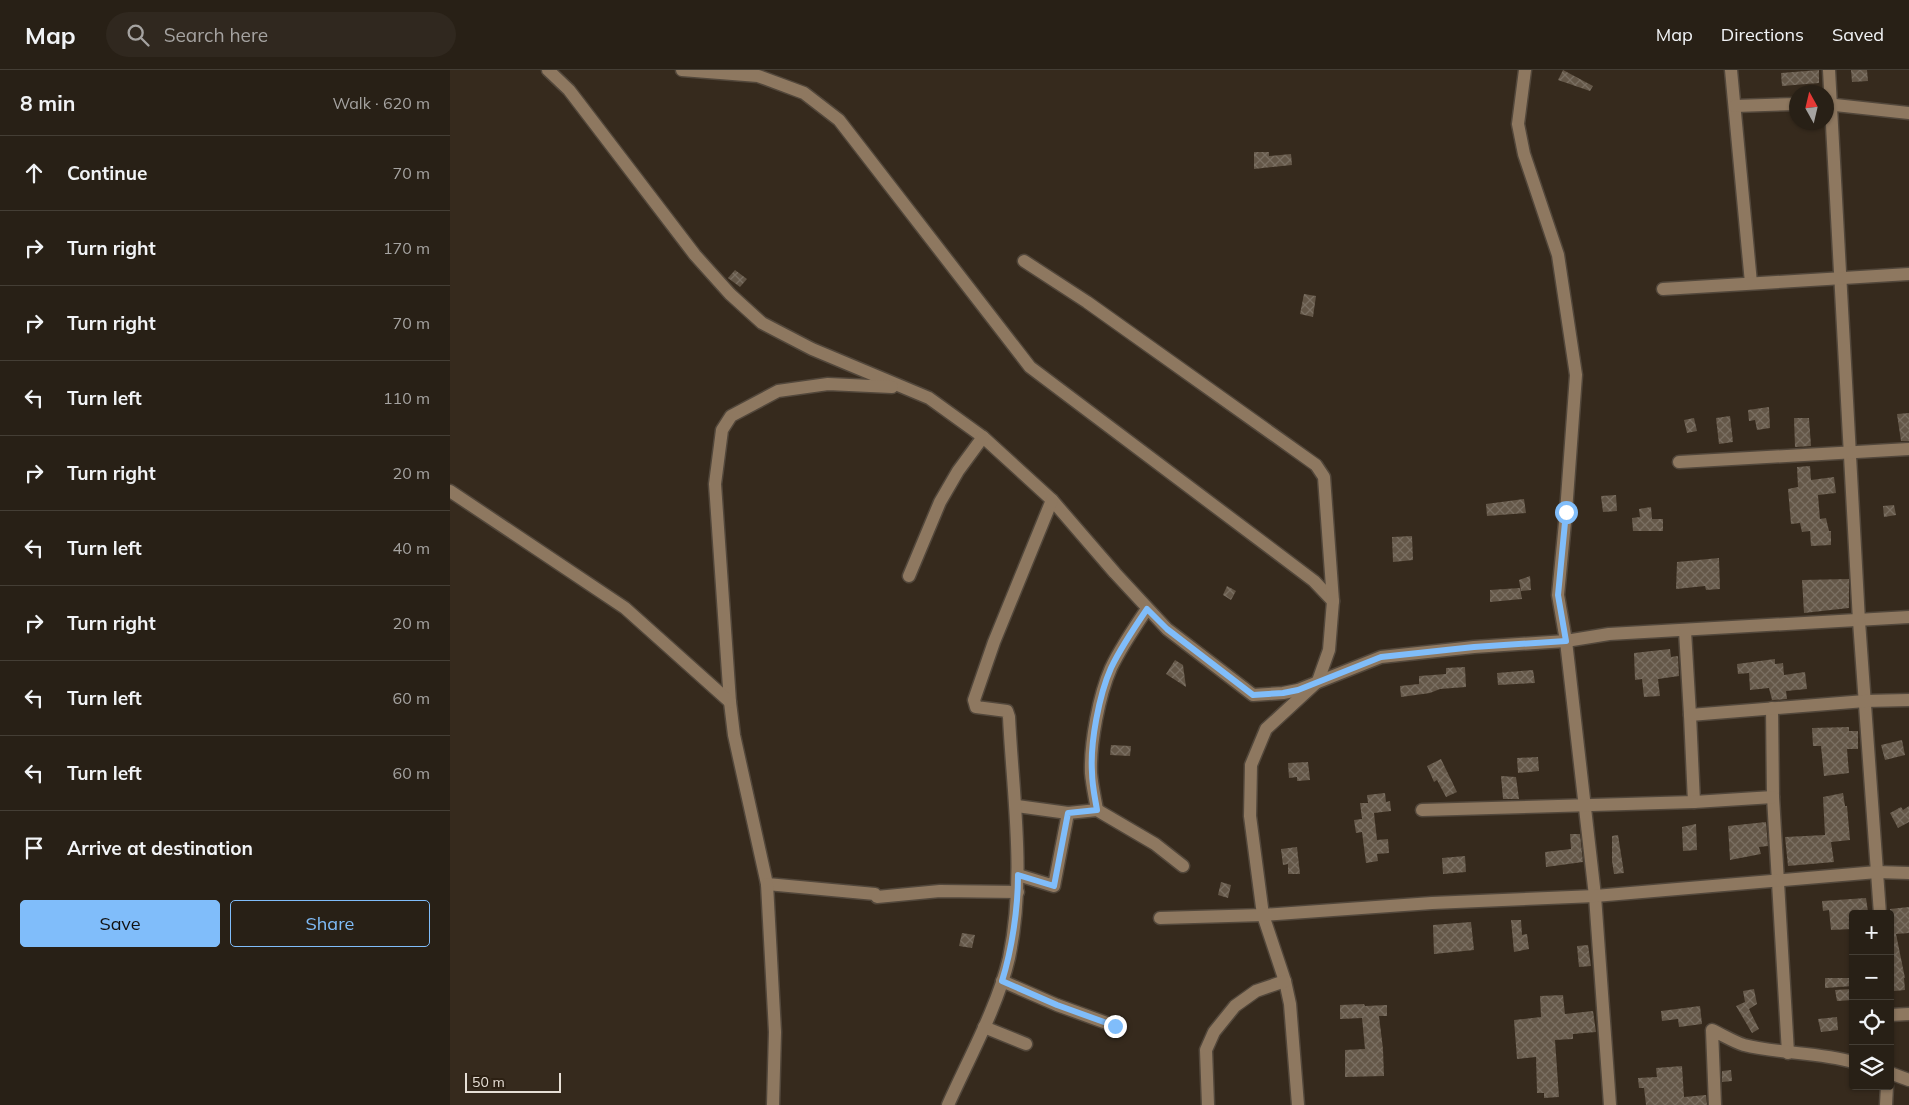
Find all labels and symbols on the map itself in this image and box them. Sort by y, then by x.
north arrow [1789,85,1834,130]
route start [1555,501,1578,524]
route end [1104,1015,1127,1038]
scale bar [465,1070,561,1093]

